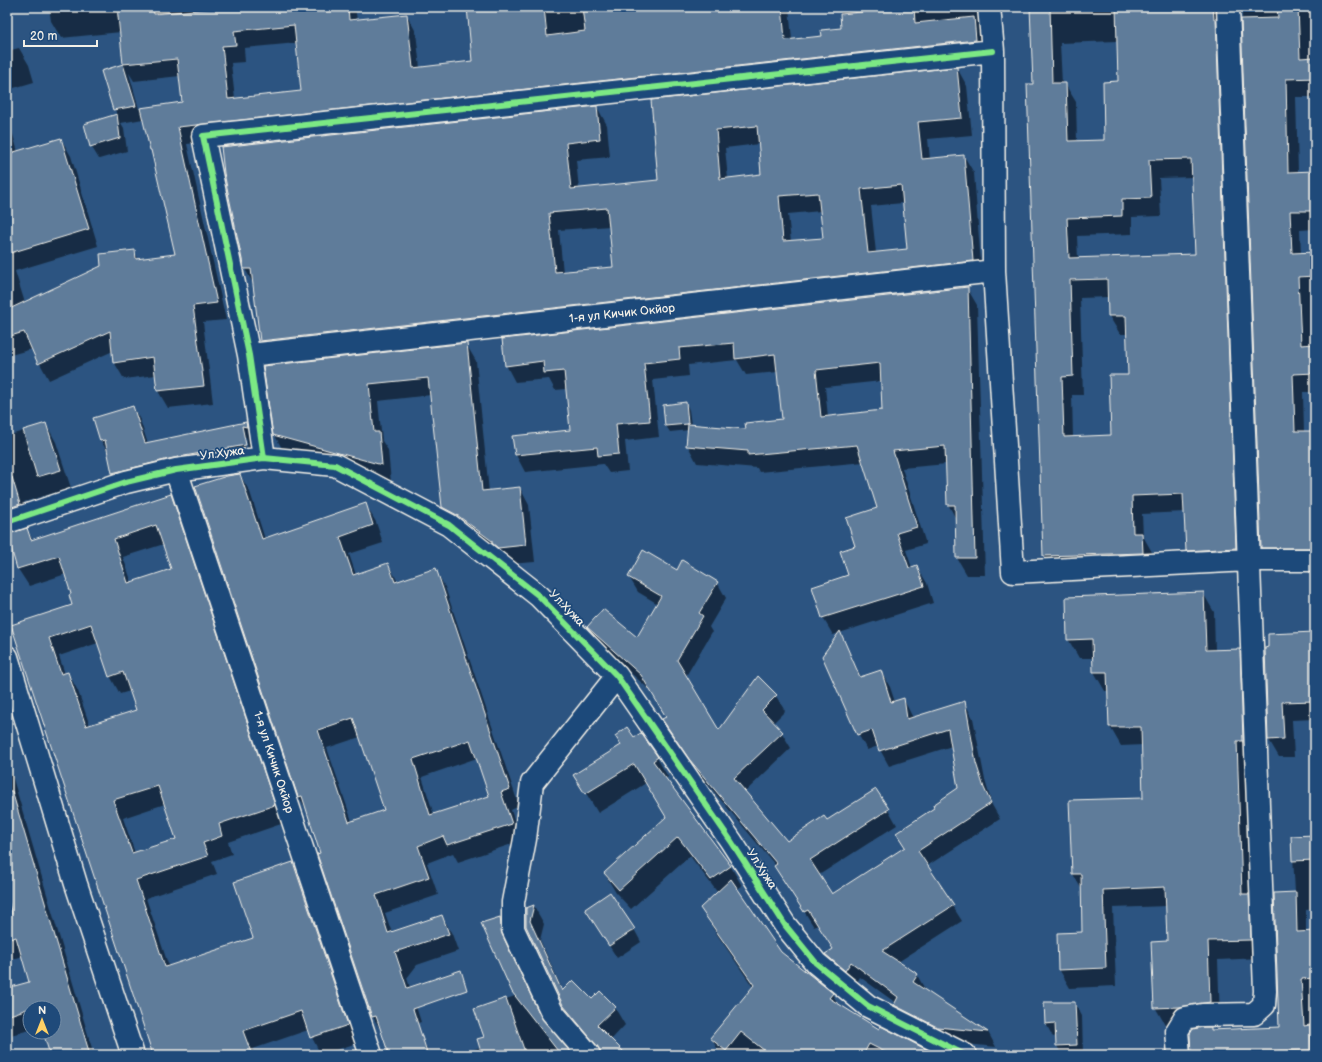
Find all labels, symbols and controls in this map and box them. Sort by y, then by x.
scale bar [24,22,97,48]
text: 20 m [30,29,57,44]
street label: 1-я ул Кичик Окйор [568,300,676,327]
street label: Ул.Хужа [199,443,245,464]
street label: Ул.Хужа [546,587,588,630]
street label: 1-я ул Кичик Окйор [250,709,297,815]
street label: Ул.Хужа [743,846,780,892]
north arrow [22,1000,62,1040]
text: N [38,1004,46,1017]

